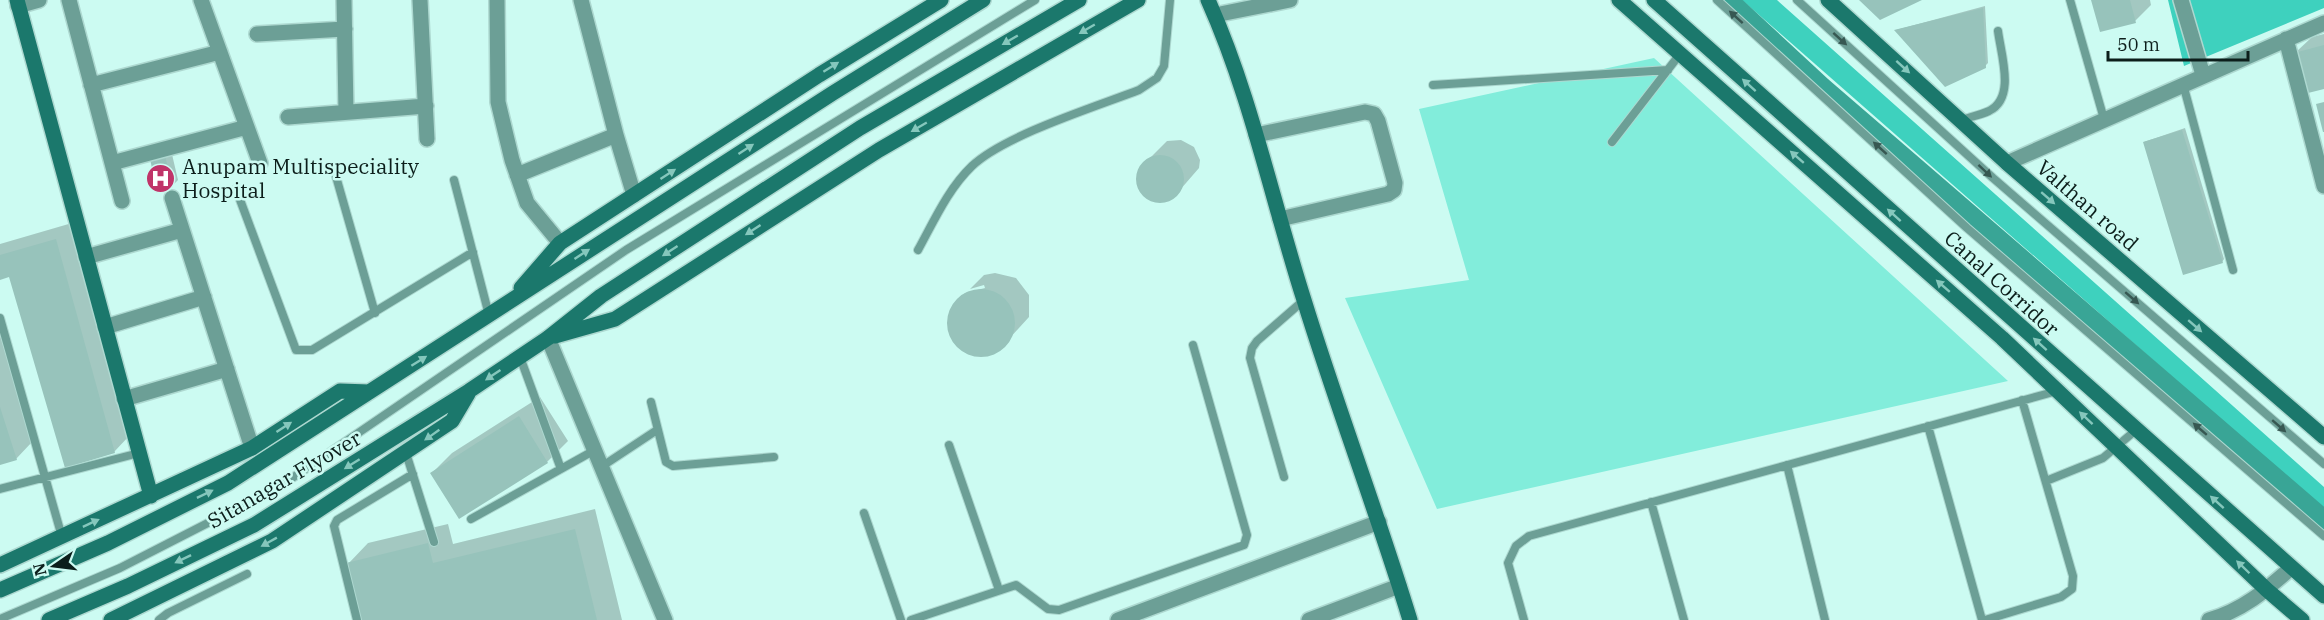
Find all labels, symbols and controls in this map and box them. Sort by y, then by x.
one-way arrow [1728,10,1743,24]
one-way arrow [1079,24,1096,34]
scale bar [2108,24,2248,62]
one-way arrow [1833,32,1848,46]
text: 50 m [2117,33,2160,56]
one-way arrow [1001,35,1018,45]
one-way arrow [1896,60,1910,74]
one-way arrow [823,62,839,73]
one-way arrow [1742,79,1757,92]
one-way arrow [910,122,927,132]
one-way arrow [1873,142,1888,155]
one-way arrow [738,144,754,155]
one-way arrow [1790,151,1805,164]
place label: Anupam Multispeciality Hospital [182,152,420,204]
street label: Valthan road [2031,153,2145,257]
hospital icon: Anupam Multispeciality Hospital [145,162,177,194]
one-way arrow [1977,163,1991,177]
one-way arrow [659,168,676,179]
one-way arrow [2040,191,2055,204]
one-way arrow [1887,209,1902,222]
street label: Canal Corridor [1939,224,2066,342]
one-way arrow [745,225,762,236]
one-way arrow [661,246,678,257]
one-way arrow [574,249,590,260]
one-way arrow [1936,280,1951,293]
one-way arrow [2124,291,2139,304]
one-way arrow [2187,319,2203,332]
one-way arrow [2033,338,2048,351]
one-way arrow [410,355,427,366]
one-way arrow [485,370,501,381]
one-way arrow [2080,412,2094,426]
one-way arrow [2272,419,2287,433]
one-way arrow [276,422,292,433]
street label: Sitanagar Flyover [202,423,367,534]
one-way arrow [2193,423,2208,436]
one-way arrow [424,429,440,441]
one-way arrow [344,459,360,470]
one-way arrow [196,490,214,500]
one-way arrow [2210,496,2225,509]
one-way arrow [83,519,100,528]
north arrow [24,536,84,596]
one-way arrow [260,537,277,547]
one-way arrow [174,555,191,564]
text: N [28,561,51,578]
one-way arrow [2236,561,2251,574]

